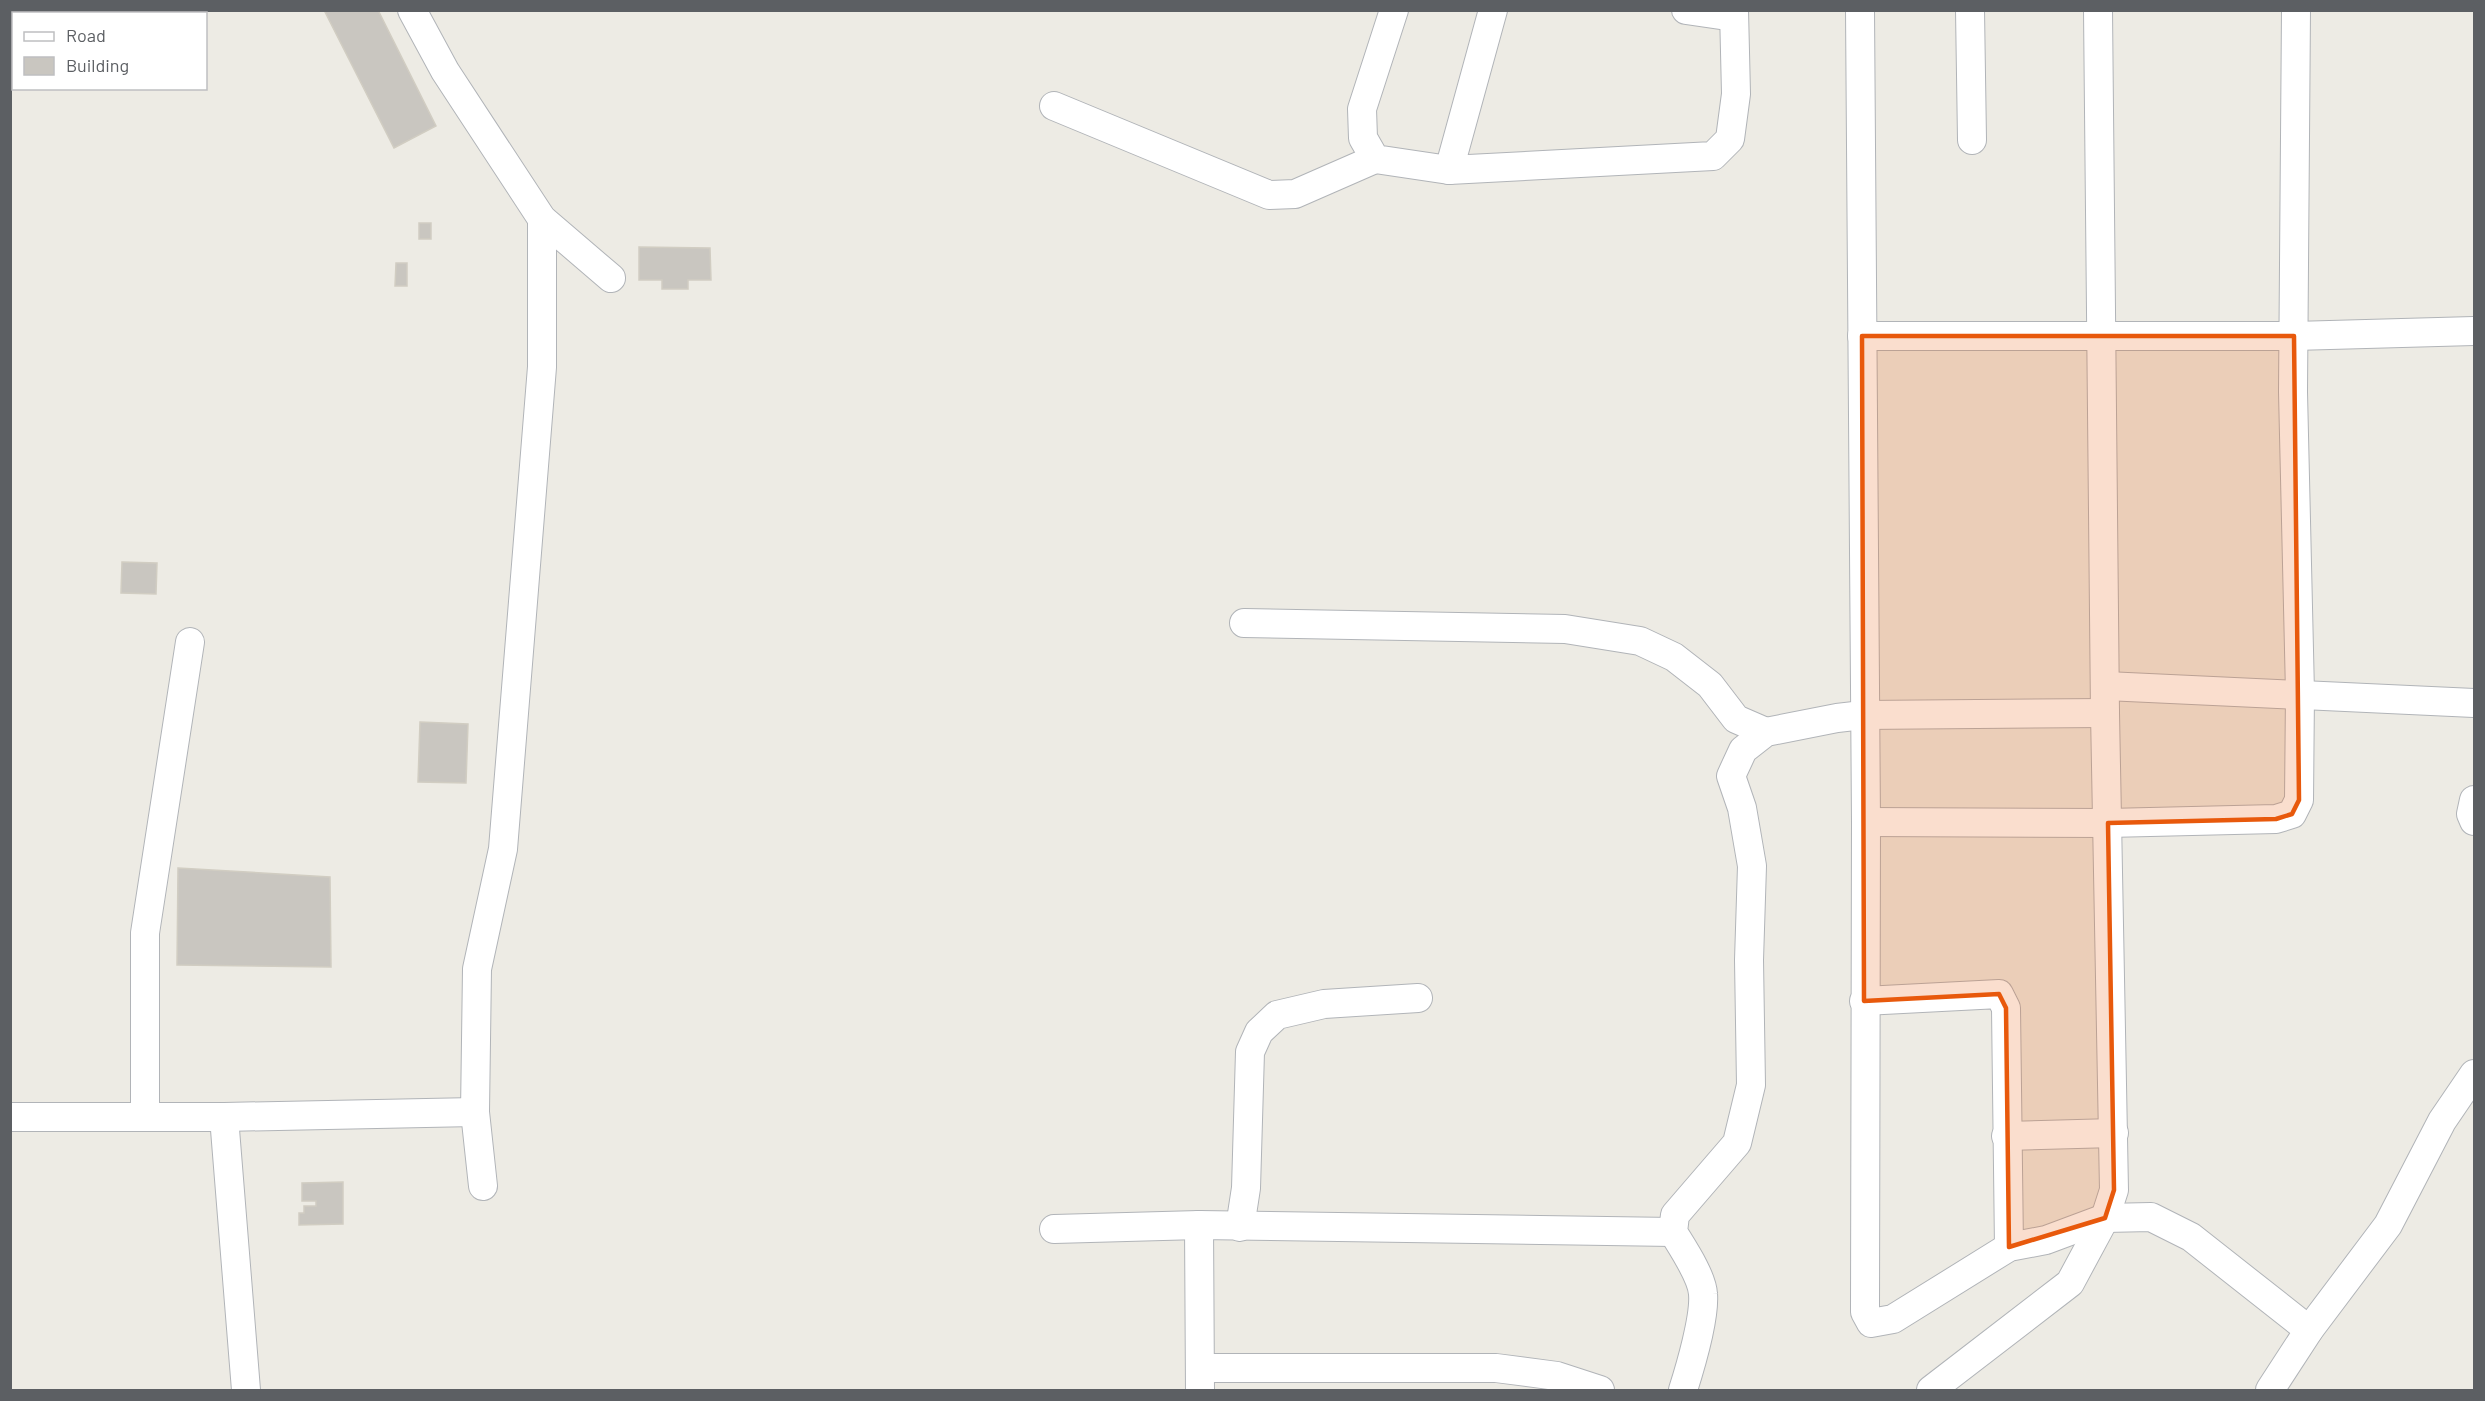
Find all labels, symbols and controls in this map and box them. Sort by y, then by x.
legend [12,12,207,90]
text: Road [66,24,106,46]
text: Building [66,54,129,76]

